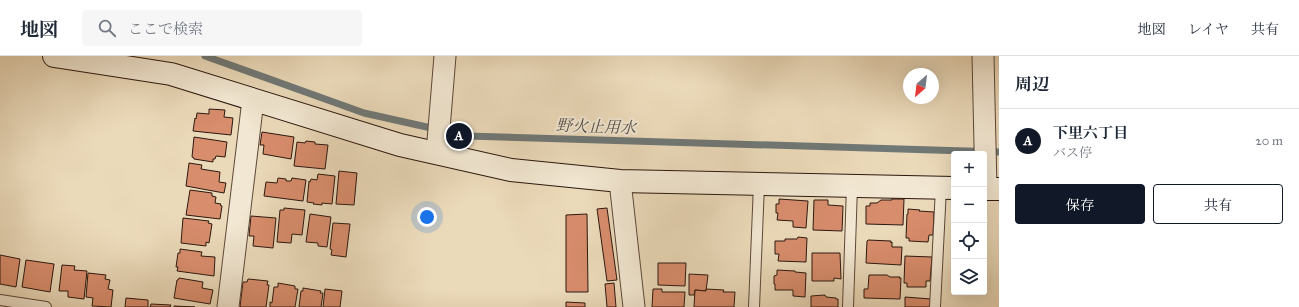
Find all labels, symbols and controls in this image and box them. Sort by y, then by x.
search box [82,10,362,46]
icon: search [96,17,118,39]
text: 地図 [20,18,58,41]
text: ここで検索 [128,20,203,38]
text: 地図 [1138,21,1166,38]
text: レイヤ [1188,21,1229,38]
text: 共有 [1251,21,1279,38]
north arrow [903,68,939,104]
text: 周辺 [1015,74,1049,95]
water label: 野火止用水 [556,116,638,137]
pin: A [446,121,472,151]
text: 下里六丁目 [1053,124,1128,142]
text: A [1024,133,1032,149]
text: 20 m [1255,133,1283,149]
text: バス停 [1053,145,1092,161]
map controls [951,151,987,295]
button: + [951,151,987,187]
button: 保存 [1015,184,1145,224]
button: 共有 [1153,184,1283,224]
button: − [951,187,987,223]
your location [417,207,437,227]
button: locate [951,223,987,259]
button: layers [951,259,987,295]

